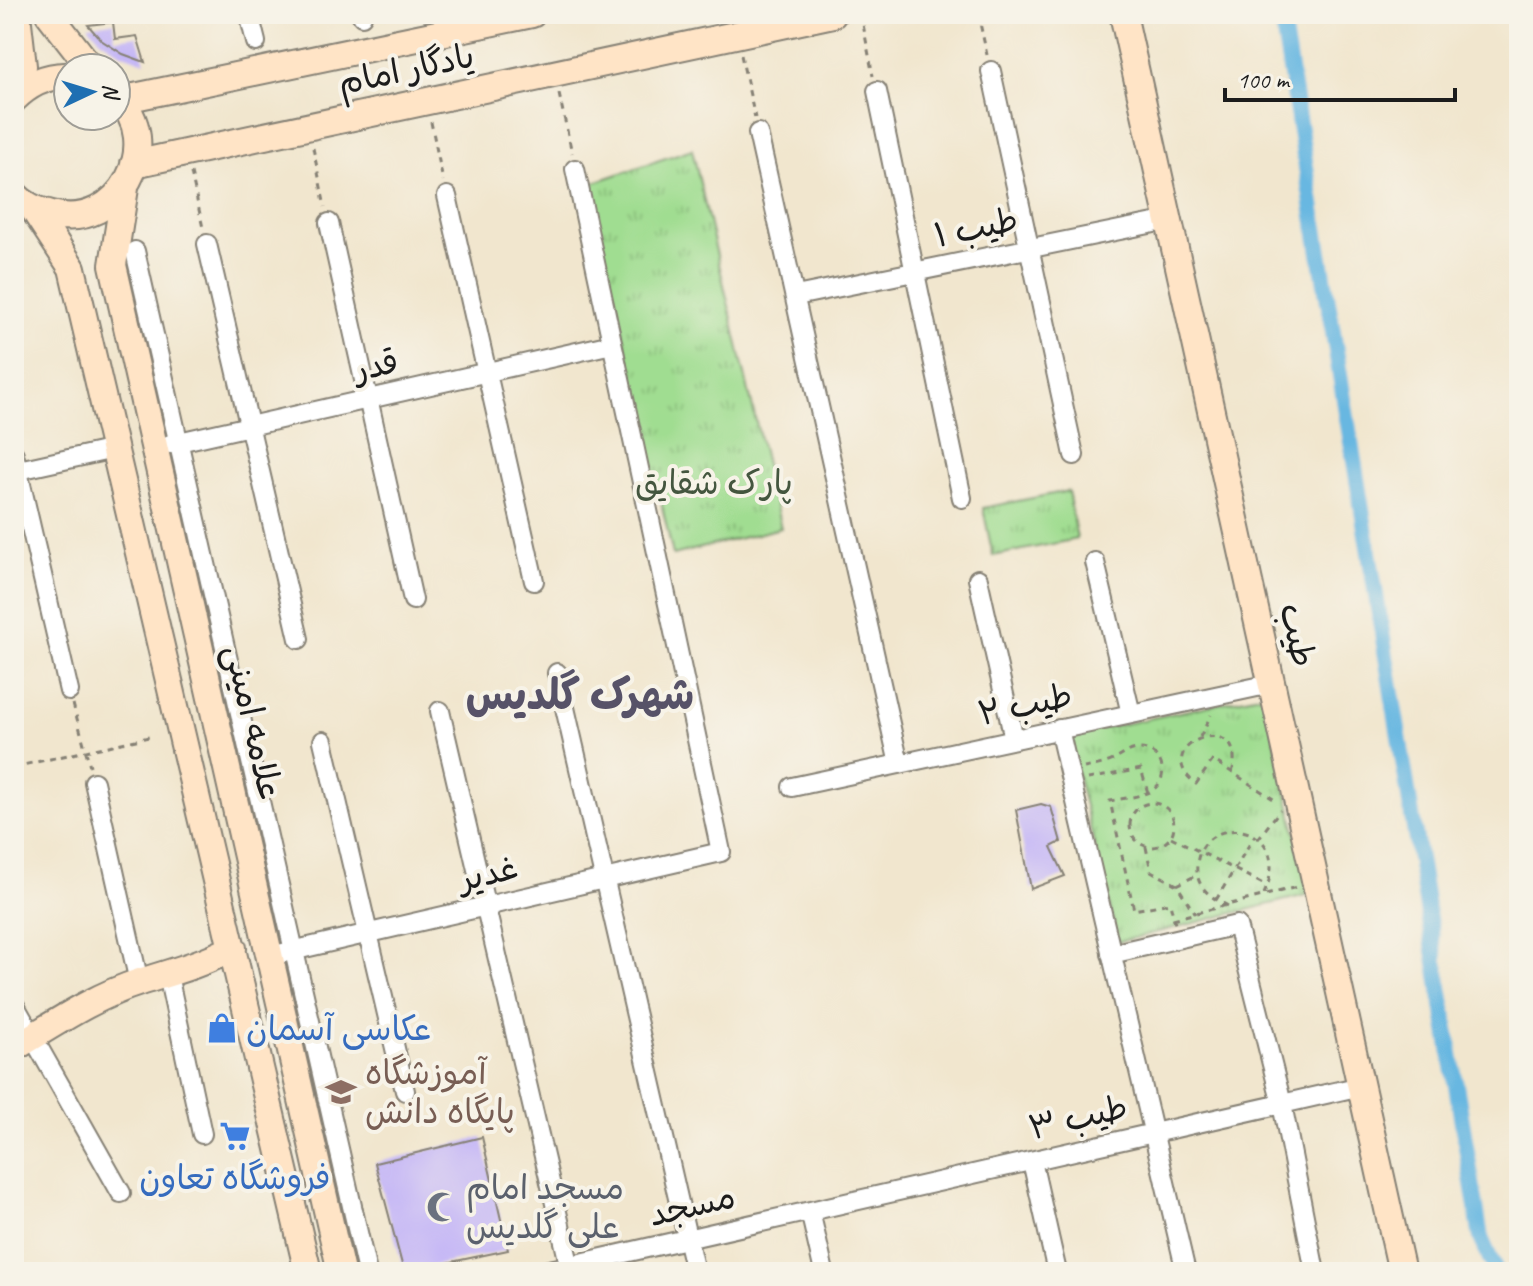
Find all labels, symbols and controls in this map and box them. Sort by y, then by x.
street label: یادگار امام [334,34,479,108]
north arrow [52,52,132,132]
scale bar [1225,52,1455,102]
text: 100 m [1237,65,1291,95]
text: N [97,83,126,102]
street label: طیب ۱ [930,197,1022,257]
street label: قدر [347,339,402,392]
park label: پارک شقایق [635,461,793,504]
street label: طیب [1270,599,1326,671]
street label: علامه امینی [215,640,293,806]
district label: شهرک گلدیس [466,669,694,722]
street label: طیب ۲ [974,673,1076,735]
street label: غدیر [451,845,522,901]
place label: عکاسی آسمان [246,1007,431,1050]
shop icon: عکاسی آسمان [205,1011,239,1045]
place label: آموزشگاه پایگاه دانش [365,1051,515,1133]
school or university icon: آموزشگاه پایگاه دانش [324,1075,358,1109]
street label: طیب ۳ [1024,1085,1132,1149]
supermarket icon: فروشگاه تعاون [218,1119,252,1153]
place label: فروشگاه تعاون [139,1156,331,1199]
place label: مسجد امام علی گلدیس [466,1166,624,1248]
street label: مسجد [645,1174,739,1236]
mosque icon: مسجد امام علی گلدیس [425,1190,459,1224]

